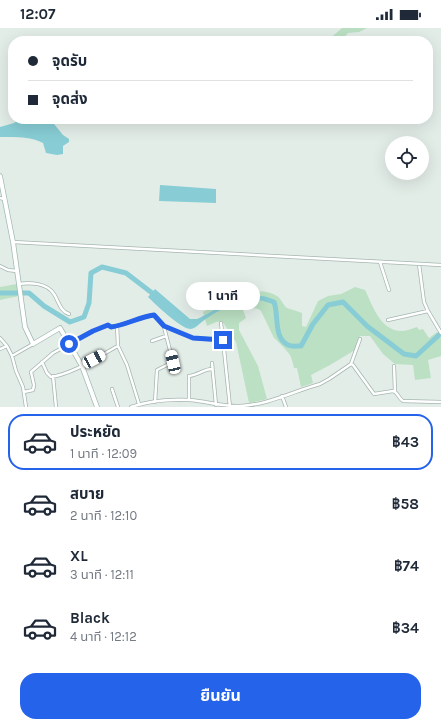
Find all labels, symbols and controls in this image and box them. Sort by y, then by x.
text: 12:07 [20,5,55,23]
text: จุดรับ [52,52,87,70]
text: จุดส่ง [52,90,88,108]
map controls [385,136,429,180]
button: locate [385,136,429,180]
callout: 1 นาที [186,282,260,310]
text: 1 นาที [208,288,238,303]
route end [214,331,232,349]
route start [60,335,78,353]
car [81,348,107,370]
car [164,349,182,375]
text: ประหยัด [70,423,121,441]
icon: car [22,424,58,460]
text: ฿43 [392,433,419,451]
text: 1 นาที · 12:09 [70,446,137,461]
text: สบาย [70,485,104,503]
icon: car [22,486,58,522]
text: ฿58 [392,495,419,513]
text: 2 นาที · 12:10 [70,508,137,523]
text: XL [70,547,88,565]
icon: car [22,548,58,584]
text: ฿74 [394,557,419,575]
text: 3 นาที · 12:11 [70,567,134,582]
text: Black [70,609,110,627]
icon: car [22,610,58,646]
text: ฿34 [392,619,419,637]
text: 4 นาที · 12:12 [70,629,137,644]
button: ยืนยัน [20,673,421,719]

